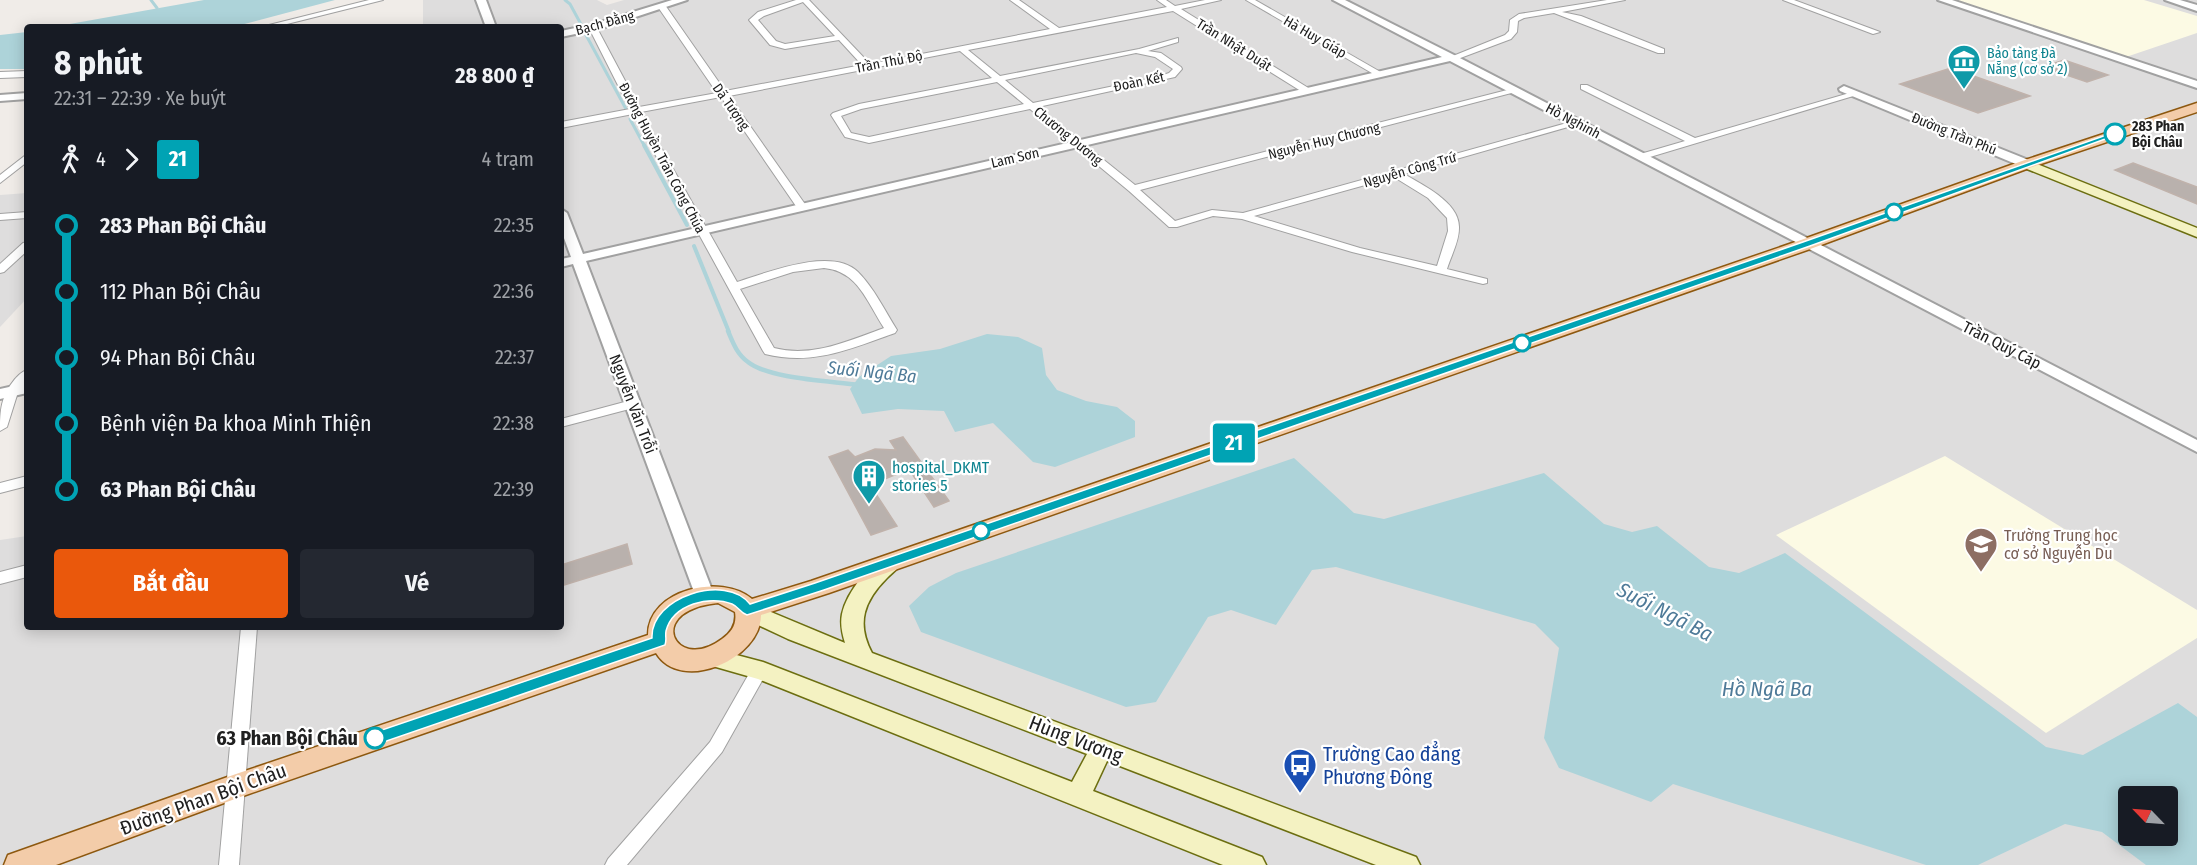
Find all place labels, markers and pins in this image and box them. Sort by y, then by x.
museum icon: Bảo tàng Đà Nẵng (cơ sở 2) [1946,43,1982,90]
place label: Bảo tàng Đà Nẵng (cơ sở 2) [1987,45,2068,78]
place label: 283 Phan Bội Châu [2131,118,2184,151]
marker: 283 Phan Bội Châu [2104,123,2126,145]
unlabelled marker [1885,203,1903,221]
unlabelled marker [1513,334,1531,352]
building icon: hospital_DKMT stories 5 [851,458,887,505]
place label: hospital_DKMT stories 5 [892,458,990,495]
unlabelled marker [972,522,990,540]
school or university icon: Trường Trung học cơ sở Nguyễn Du [1963,526,1999,573]
place label: Trường Trung học cơ sở Nguyễn Du [2004,526,2118,563]
place label: 63 Phan Bội Châu [216,726,358,750]
marker: 63 Phan Bội Châu [364,727,386,749]
place label: Trường Cao đẳng Phương Đông [1323,741,1461,789]
bus stop icon: Trường Cao đẳng Phương Đông [1282,747,1318,794]

